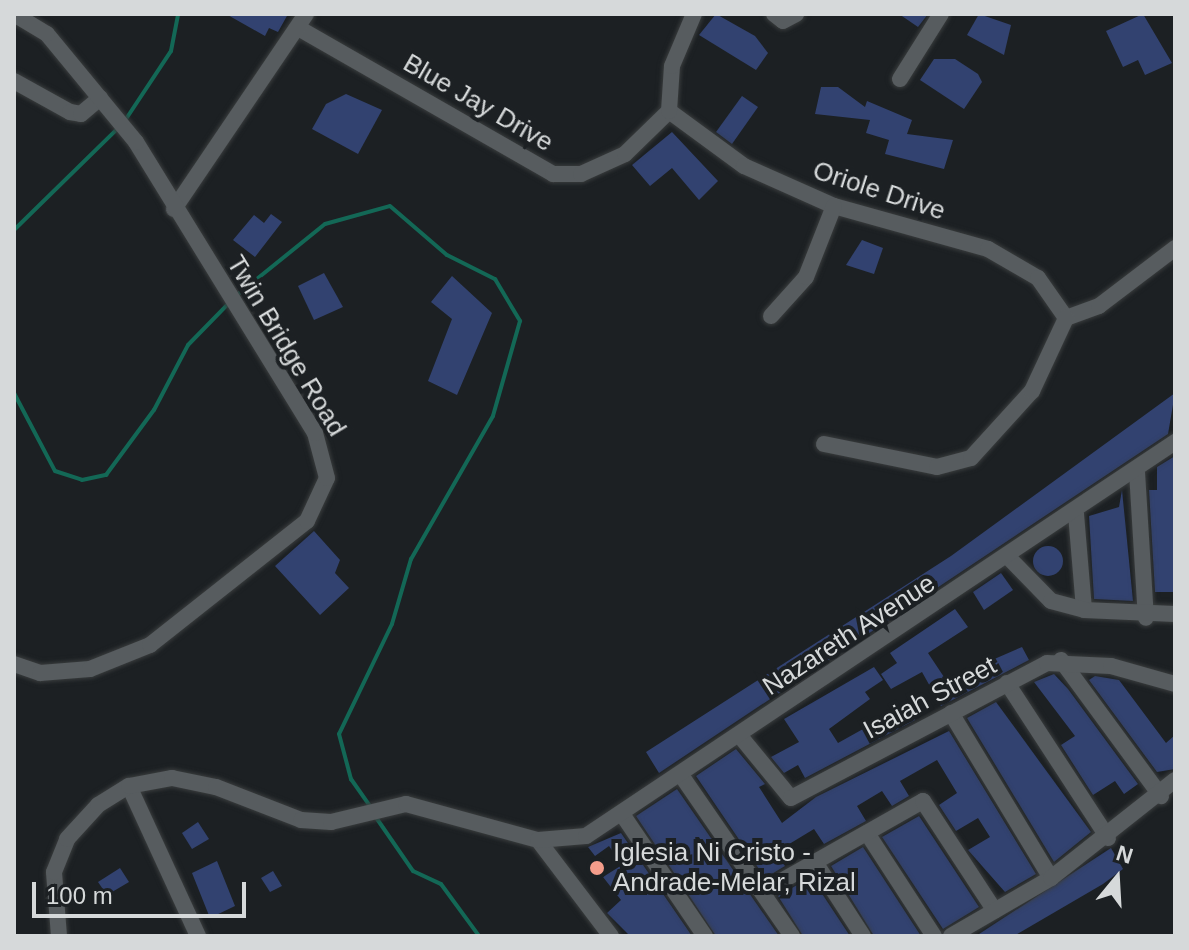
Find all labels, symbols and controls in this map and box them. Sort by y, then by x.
street label: Blue Jay Drive [398,48,558,158]
street label: Oriole Drive [809,155,949,227]
street label: Twin Bridge Road [220,250,352,442]
street label: Nazareth Avenue [756,567,942,703]
street label: Isaiah Street [858,650,1002,746]
place label: Iglesia Ni Cristo - Andrade-Melar, Rizal [613,837,856,898]
north arrow [1077,838,1157,918]
text: N [1113,840,1136,869]
marker: Iglesia Ni Cristo - Andrade-Melar, Rizal [588,859,606,877]
scale bar [36,866,250,916]
text: 100 m [46,882,113,909]

